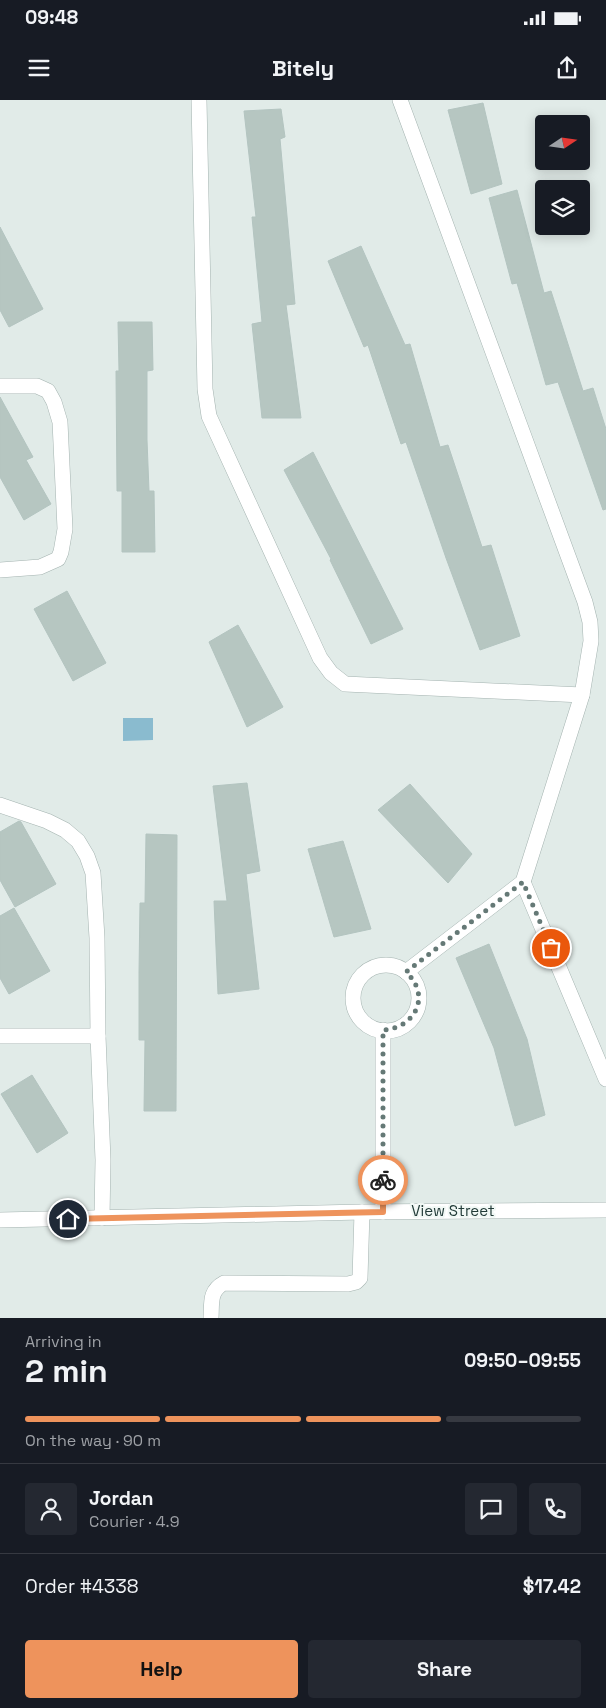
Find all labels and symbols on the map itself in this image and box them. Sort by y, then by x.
north arrow [535,115,590,170]
pin [530,927,572,969]
courier [358,1155,408,1205]
pin [47,1198,89,1240]
street label: View Street [411,1201,495,1220]

